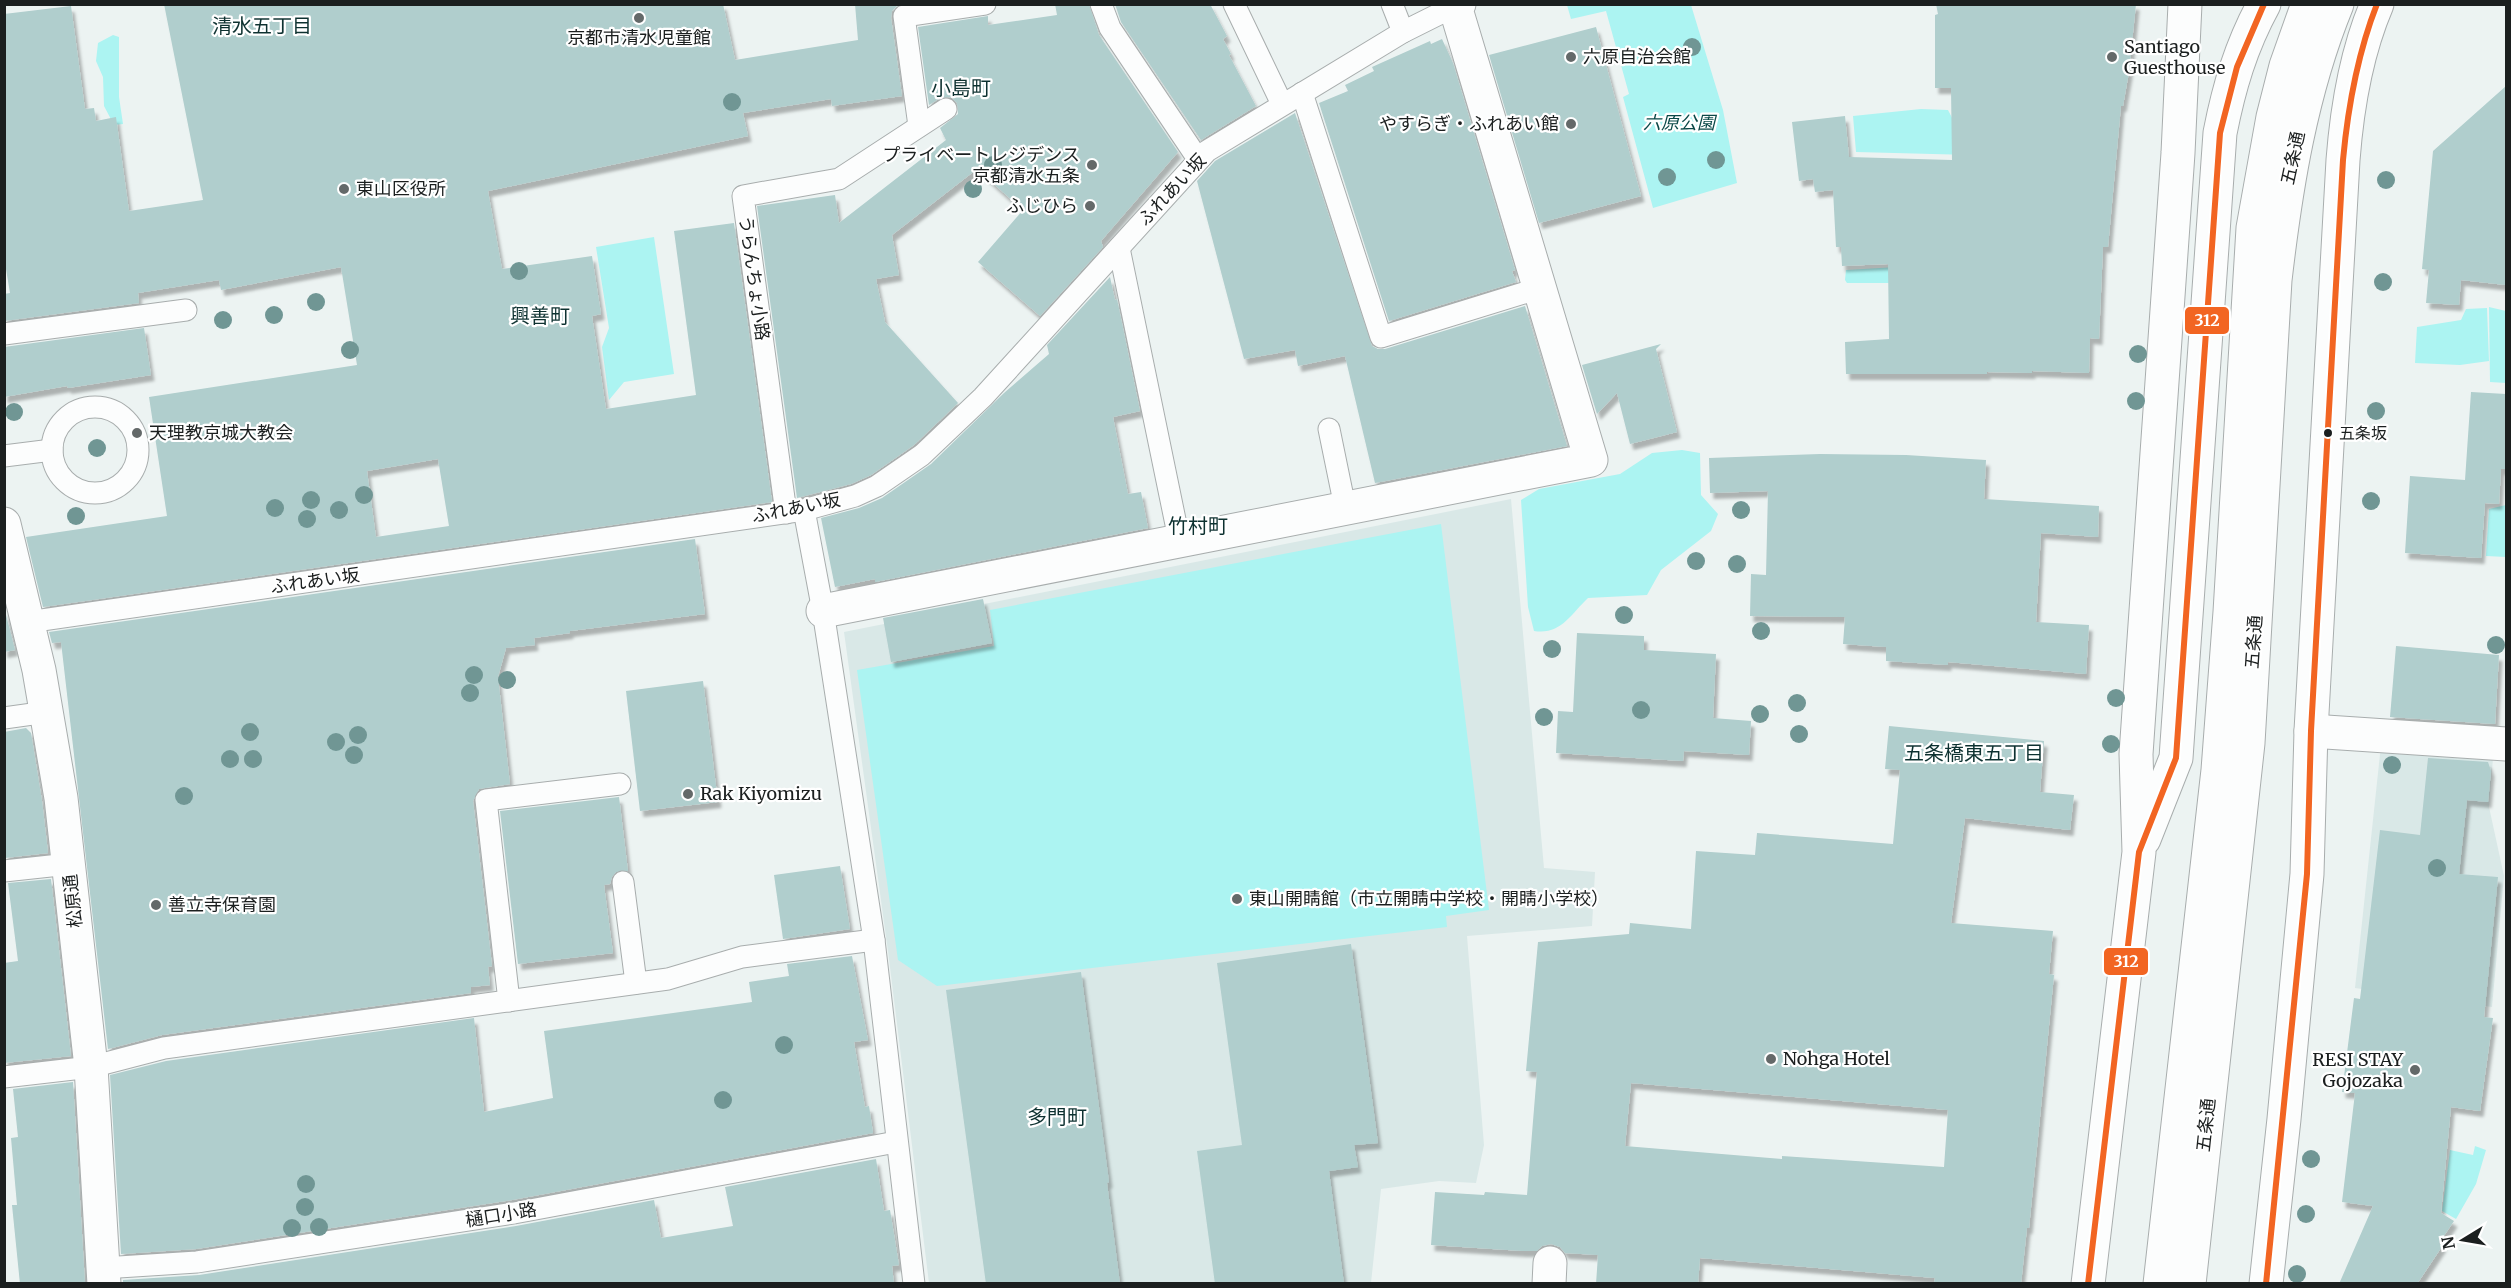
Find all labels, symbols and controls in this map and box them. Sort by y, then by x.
marker: 京都市清水児童館 [632,11,646,25]
district label: 清水五丁目 [212,13,312,38]
place label: 京都市清水児童館 [567,26,711,49]
place label: Santiago Guesthouse [2124,35,2225,79]
place label: 六原自治会館 [1583,45,1691,68]
marker: 六原自治会館 [1564,50,1578,64]
marker: Santiago Guesthouse [2105,50,2119,64]
district label: 小島町 [931,75,991,100]
park label: 六原公園 [1643,111,1718,134]
place label: やすらぎ・ふれあい館 [1379,112,1559,135]
marker: やすらぎ・ふれあい館 [1564,117,1578,131]
street label: 五条通 [2276,129,2309,187]
place label: プライベートレジデンス 京都清水五条 [882,143,1080,187]
street label: ふれあい坂 [1133,149,1211,230]
marker: プライベートレジデンス 京都清水五条 [1085,158,1099,172]
place label: 東山区役所 [356,177,446,200]
marker: 東山区役所 [337,182,351,196]
place label: ふじひら [1006,194,1078,217]
marker: ふじひら [1083,199,1097,213]
street label: うらんちょ小路 [734,214,775,342]
district label: 興善町 [510,303,570,328]
line badge: 312 [2184,306,2230,335]
text: 312 [2194,310,2220,330]
place label: 天理教京城大教会 [149,421,293,444]
place label: 五条坂 [2339,423,2387,443]
marker: 天理教京城大教会 [130,426,144,440]
marker: 五条坂 [2322,427,2334,439]
street label: ふれあい坂 [750,488,842,527]
district label: 竹村町 [1168,513,1228,538]
street label: ふれあい坂 [269,563,361,598]
street label: 五条通 [2240,614,2267,670]
district label: 五条橋東五丁目 [1904,740,2044,765]
place label: Rak Kiyomizu [700,782,822,805]
marker: Rak Kiyomizu [681,787,695,801]
street label: 松原通 [58,873,87,929]
place label: 東山開睛館（市立開睛中学校・開睛小学校） [1249,887,1609,910]
marker: 東山開睛館（市立開睛中学校・開睛小学校） [1230,892,1244,906]
place label: 善立寺保育園 [168,893,276,916]
marker: 善立寺保育園 [149,898,163,912]
line badge: 312 [2103,947,2149,976]
text: 312 [2113,951,2139,971]
place label: Nohga Hotel [1783,1047,1890,1070]
place label: RESI STAY Gojozaka [2312,1048,2403,1092]
marker: Nohga Hotel [1764,1052,1778,1066]
marker: RESI STAY Gojozaka [2408,1063,2422,1077]
street label: 五条通 [2191,1097,2220,1153]
district label: 多門町 [1027,1104,1087,1129]
street label: 樋口小路 [464,1198,538,1231]
north arrow [2433,1210,2493,1270]
text: N [2437,1234,2459,1251]

